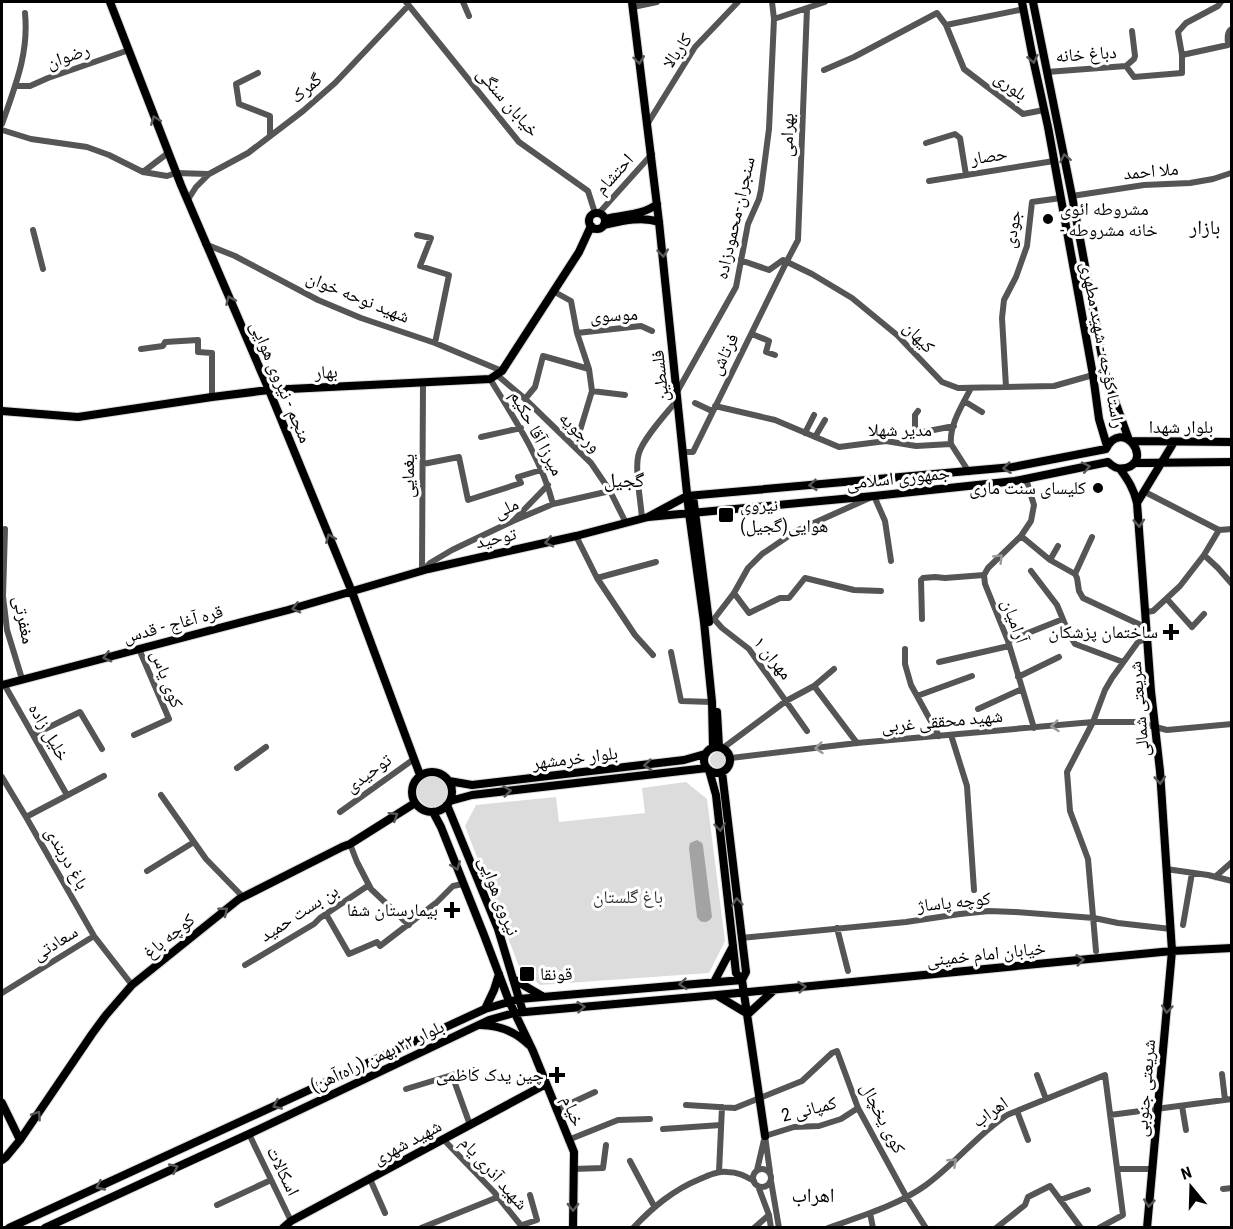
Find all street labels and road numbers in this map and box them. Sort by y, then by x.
street label: کاربالا [657,29,697,73]
street label: رضوان [43,38,93,74]
street label: دباغ خانه [1055,41,1117,67]
street label: خیابان سنگی [472,63,544,141]
street label: بلوری [990,66,1032,106]
street label: گمرک [286,68,326,107]
street label: بهرامی [775,113,799,157]
street label: حصار [968,142,1009,169]
street label: احتشام [590,149,639,200]
street label: سنجران-محمودزاده [710,155,760,281]
street label: ملا احمد [1123,158,1179,183]
street label: جودی [998,208,1026,250]
street label: راستا کؤچه - شهید مطهری [1076,260,1130,430]
street label: شهید نوحه خوان [303,266,413,328]
street label: موسوی [589,303,639,327]
street label: کیهان [899,316,940,358]
street label: منجم - نیروی هوایی [244,318,317,447]
street label: فرتاش [704,329,744,379]
street label: فلسطین [646,349,674,403]
street label: بهار [313,360,338,383]
street label: میرزا آقا حکیم [504,387,569,480]
street label: ورجویه [555,407,605,457]
street label: بلوار شهدا [1149,416,1213,438]
street label: مدیر شهلا [868,419,932,440]
street label: یغمایی [397,454,419,498]
street label: جمهوری اسلامی [845,462,951,494]
street label: ملی [490,493,522,523]
street label: توحید [474,523,518,553]
street label: مغفرتی [9,594,39,646]
street label: آرامیان [997,596,1033,646]
street label: قره آغاج - قدس [121,600,226,649]
street label: مهران ۱ [749,632,797,684]
street label: کوی یاس [146,647,188,711]
street label: شریعتی شمالی [1124,660,1154,758]
street label: خلیل زاده [24,699,74,765]
street label: شهید محققی غربی [880,705,1004,737]
street label: بلوار خرمشهر [530,742,619,774]
street label: توحیدی [340,749,396,797]
street label: باغ دربندی [40,823,94,893]
street label: نیروی هوایی [474,853,524,939]
street label: بن بست حمید [256,879,342,947]
street label: کوچه پاساژ [915,887,992,917]
street label: کوچه باغ [139,908,200,963]
street label: سعادتی [28,920,82,966]
street label: خیابان امام خمینی [925,937,1047,972]
street label: بلوار ۲۲ بهمن (راه آهن) [306,1015,448,1097]
street label: شریعتی جنوبی [1130,1038,1160,1138]
street label: کوی یخچال [856,1079,910,1158]
street label: کمپانی 2 [779,1091,840,1127]
street label: خیام [556,1092,589,1130]
street label: اهراب [968,1092,1012,1132]
street label: شهید شهری [369,1115,445,1169]
street label: شهید آذری یام [455,1132,533,1215]
street label: اسکالات [263,1143,304,1199]

